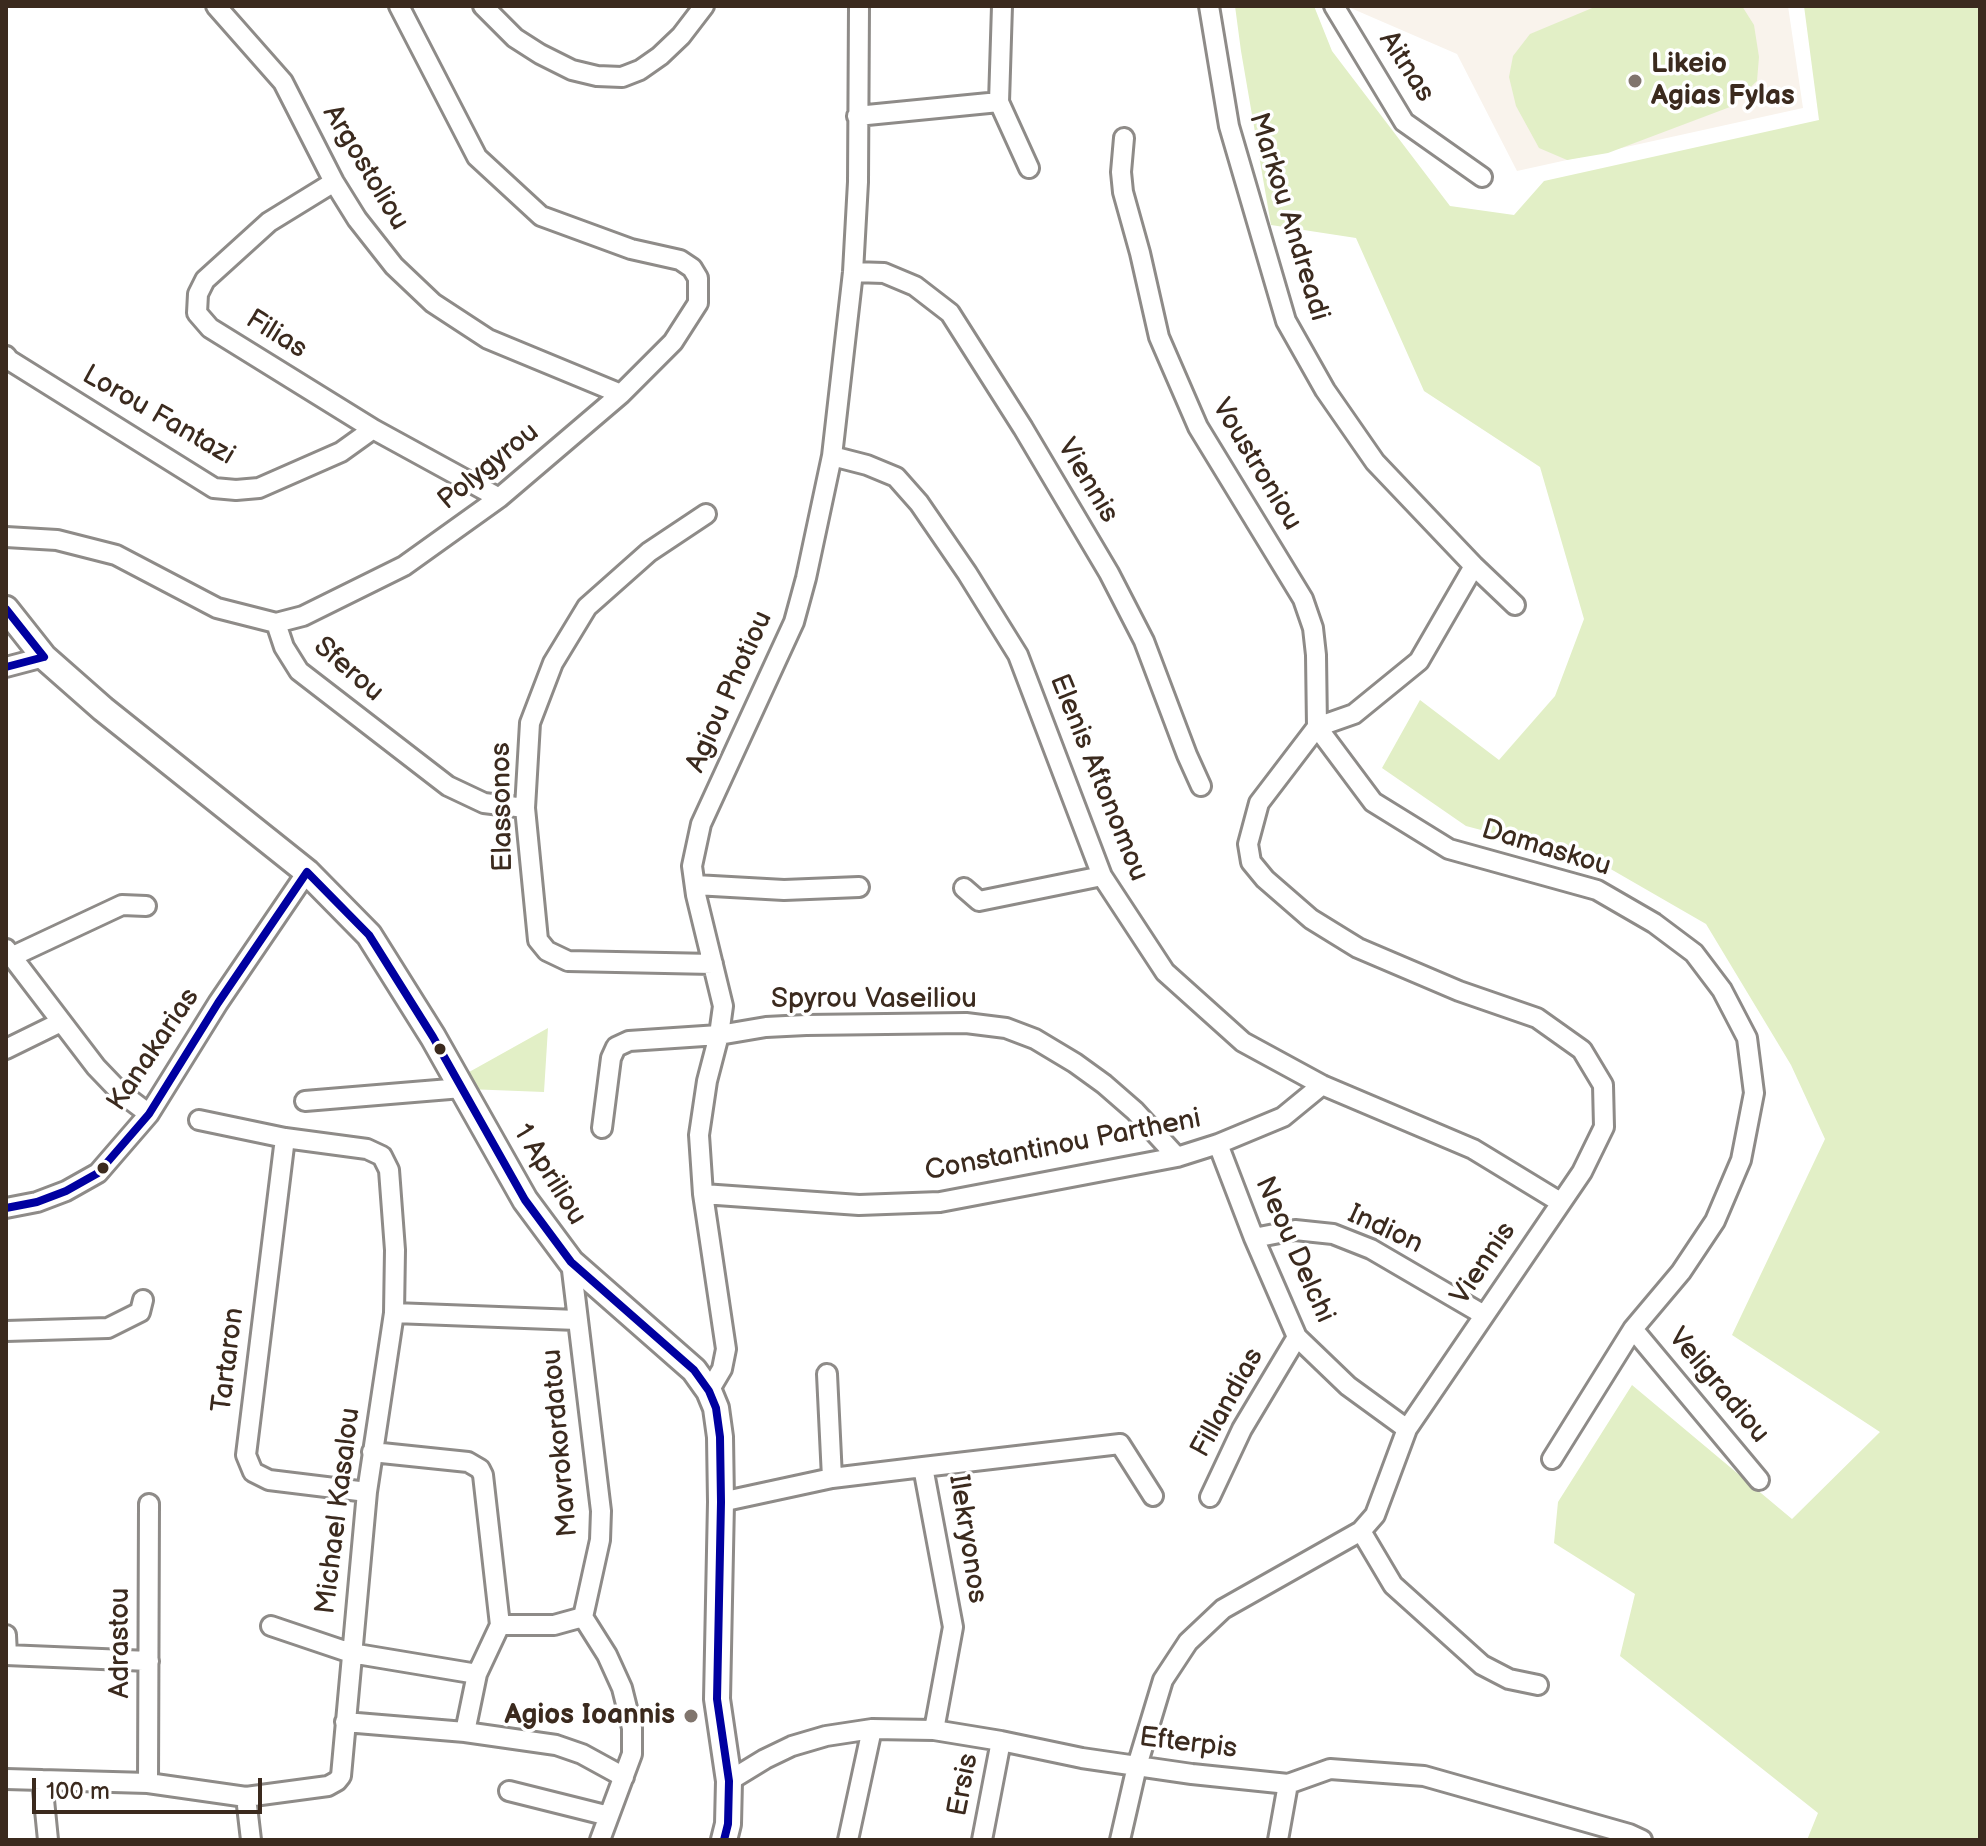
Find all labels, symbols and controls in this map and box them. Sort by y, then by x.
street label: Aitnas [1371,25,1441,109]
place label: Likeio Agias Fylas [1651,48,1795,114]
marker: Likeio Agias Fylas [1626,72,1644,90]
street label: Argostoliou [314,99,416,237]
street label: Markou Andreadi [1240,109,1336,325]
street label: Filias [239,303,313,367]
street label: Lorou Fantazi [76,359,240,473]
street label: Voustroniou [1204,393,1308,537]
street label: Polygyrou [432,416,546,518]
street label: Viennis [1049,433,1125,529]
street label: Agiou Photiou [679,606,781,778]
street label: Sferou [306,630,390,710]
street label: Elenis Aftonomou [1041,670,1155,886]
street label: Elassonos [485,742,521,872]
street label: Damaskou [1477,813,1615,885]
street label: Kanakarias [101,982,207,1118]
street label: Spyrou Vaseiliou [771,983,977,1017]
unlabelled marker [432,1041,448,1057]
street label: Constantinou Partheni [922,1103,1204,1189]
street label: 1 Apriliou [505,1118,593,1232]
unlabelled marker [95,1160,111,1176]
street label: Neou Delchi [1247,1172,1341,1328]
street label: Indion [1342,1198,1428,1262]
street label: Viennis [1444,1216,1524,1312]
street label: Tartaron [206,1306,252,1414]
street label: Veligradiou [1660,1322,1776,1450]
street label: Fillandias [1184,1343,1272,1463]
street label: Mavrokordatou [536,1348,586,1538]
street label: Michael Kasalou [310,1406,368,1616]
street label: Ilekryonos [940,1472,994,1606]
street label: Adrastou [104,1588,138,1698]
place label: Agios Ioannis [504,1699,675,1733]
marker: Agios Ioannis [682,1707,700,1725]
street label: Efterpis [1137,1721,1239,1767]
street label: Ersis [942,1751,986,1819]
scale bar [36,1762,266,1812]
text: 100 m [46,1777,110,1806]

